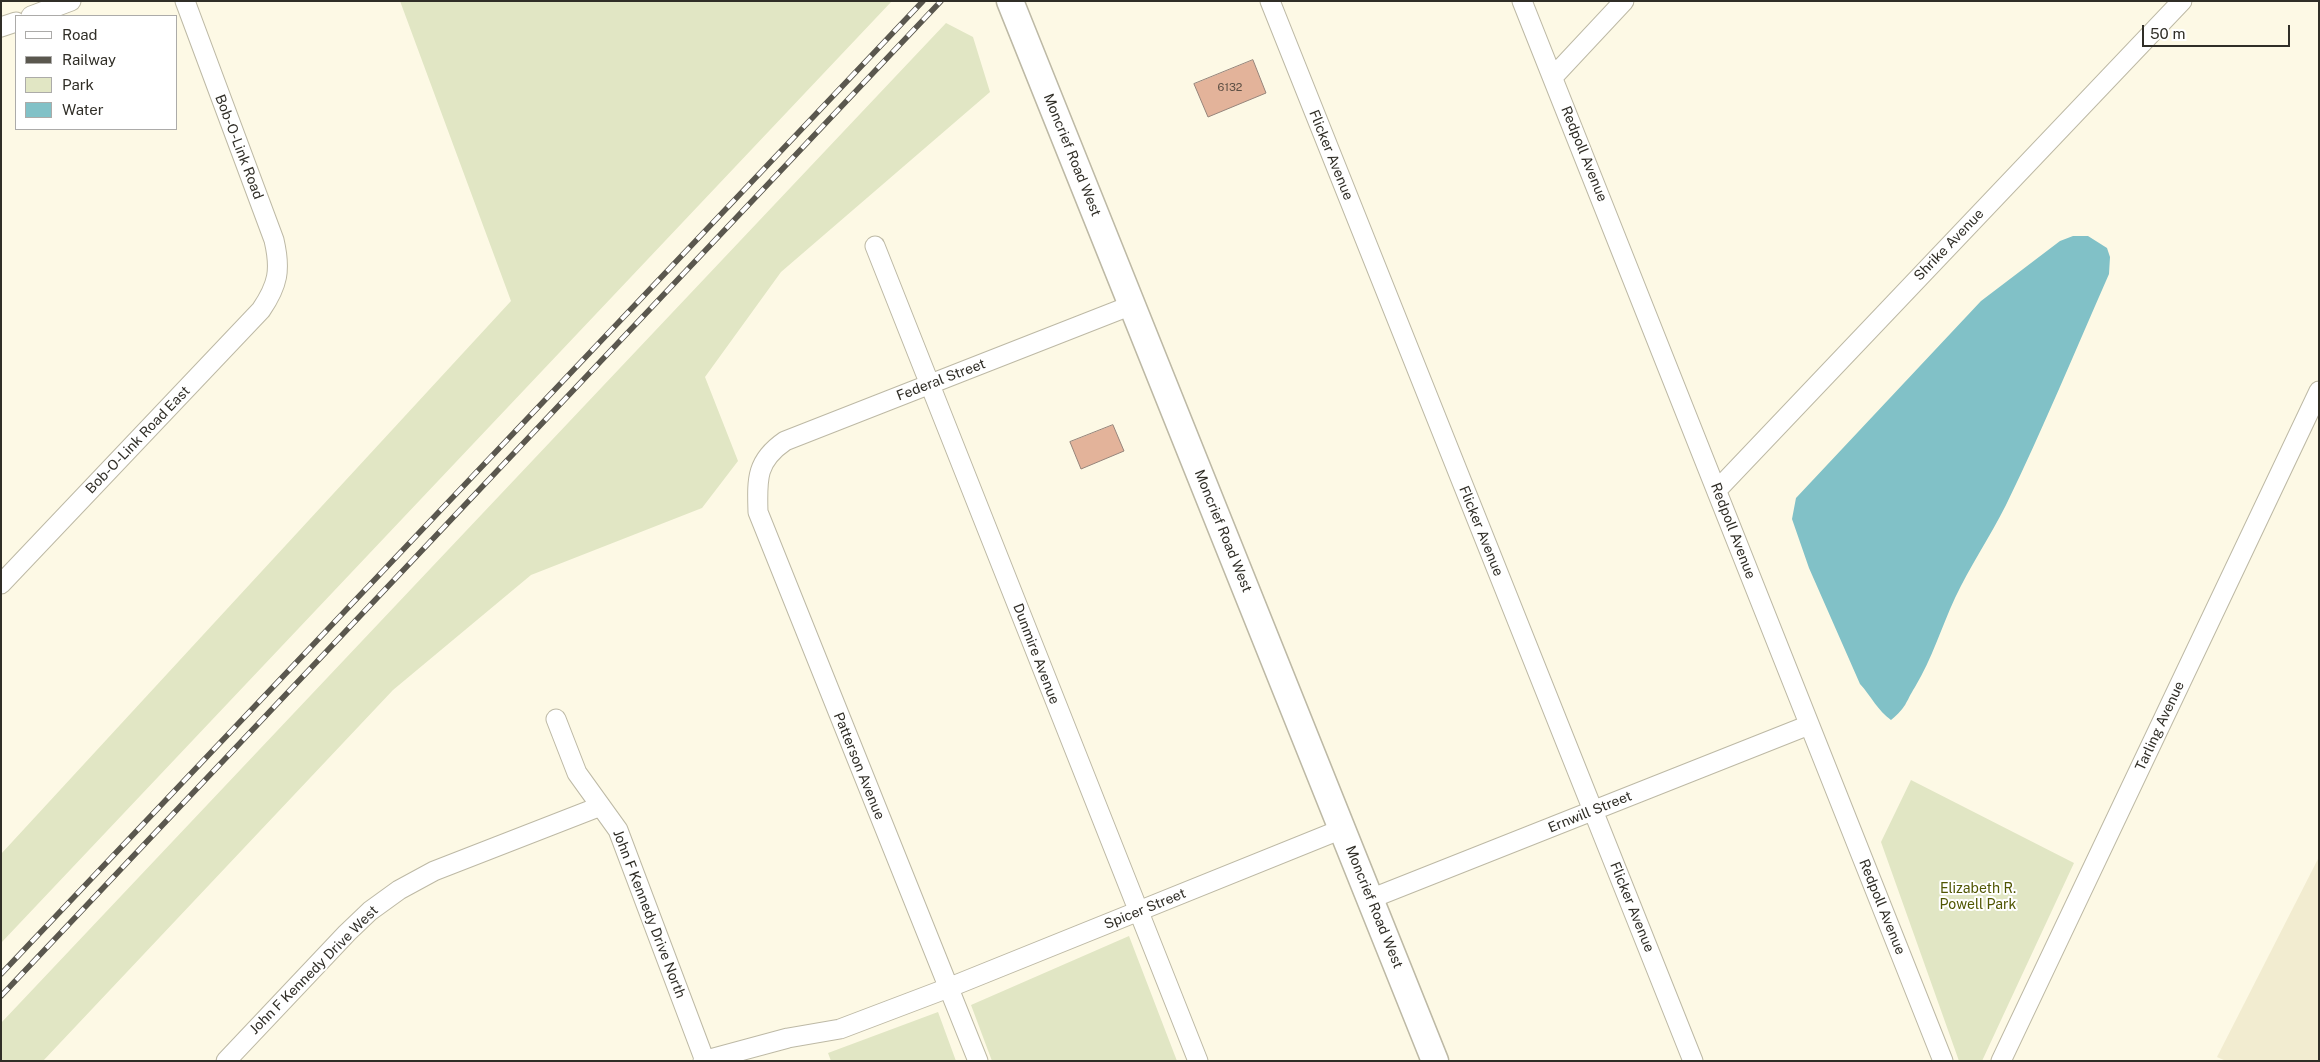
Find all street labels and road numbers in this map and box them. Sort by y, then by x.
street label: Moncrief Road West [1040,91,1104,219]
street label: Bob-O-Link Road [211,92,267,202]
street label: Redpoll Avenue [1557,104,1611,204]
street label: Flicker Avenue [1305,107,1357,203]
street label: Shrike Avenue [1911,206,1987,284]
street label: Federal Street [894,355,988,405]
street label: Bob-O-Link Road East [82,383,194,497]
street label: Moncrief Road West [1191,467,1255,595]
street label: Redpoll Avenue [1707,481,1759,581]
street label: Flicker Avenue [1455,483,1507,579]
street label: Dunmire Avenue [1009,601,1063,707]
street label: Tarling Avenue [2132,679,2188,773]
street label: Patterson Avenue [830,710,888,822]
street label: Ernwill Street [1546,788,1634,836]
street label: John F Kennedy Drive North [609,827,689,1001]
street label: Moncrief Road West [1342,843,1406,971]
street label: Redpoll Avenue [1855,857,1909,957]
street label: Flicker Avenue [1606,859,1658,955]
street label: Spicer Street [1102,885,1188,933]
street label: John F Kennedy Drive West [246,902,382,1038]

